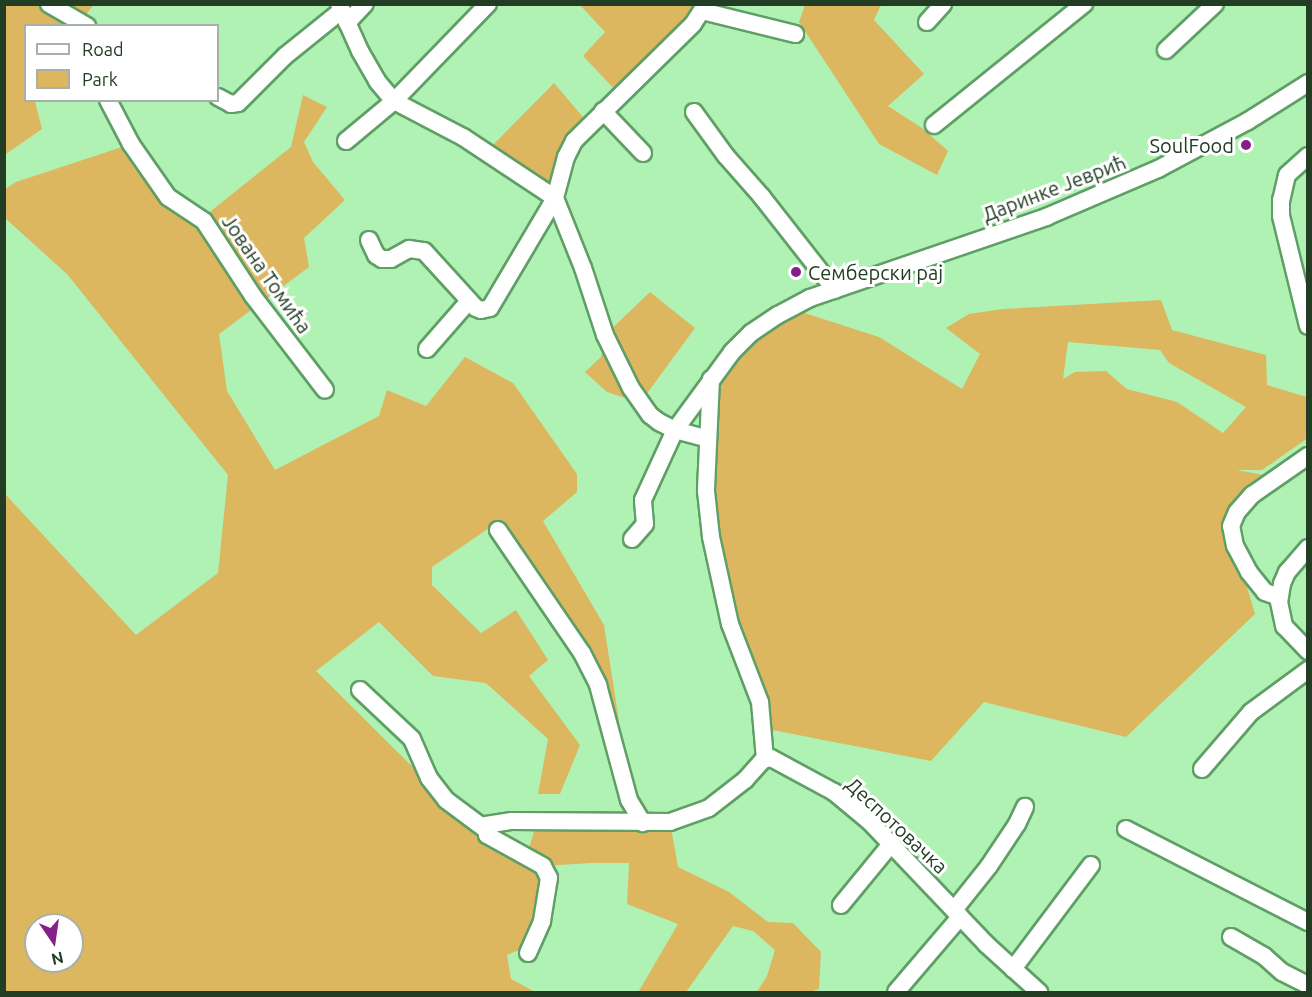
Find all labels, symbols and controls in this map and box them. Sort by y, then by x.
legend [24,24,219,102]
text: Road [82,39,124,59]
text: Park [82,69,118,89]
place label: SoulFood [1150,133,1234,157]
marker: SoulFood [1239,138,1253,152]
street label: Даринке Јеврић [979,150,1129,226]
street label: Јована Томића [217,210,317,338]
place label: Семберски рај [808,260,943,284]
marker: Семберски рај [789,265,803,279]
street label: Деспотовачка [841,772,953,878]
north arrow [24,913,84,973]
text: N [50,948,65,969]

